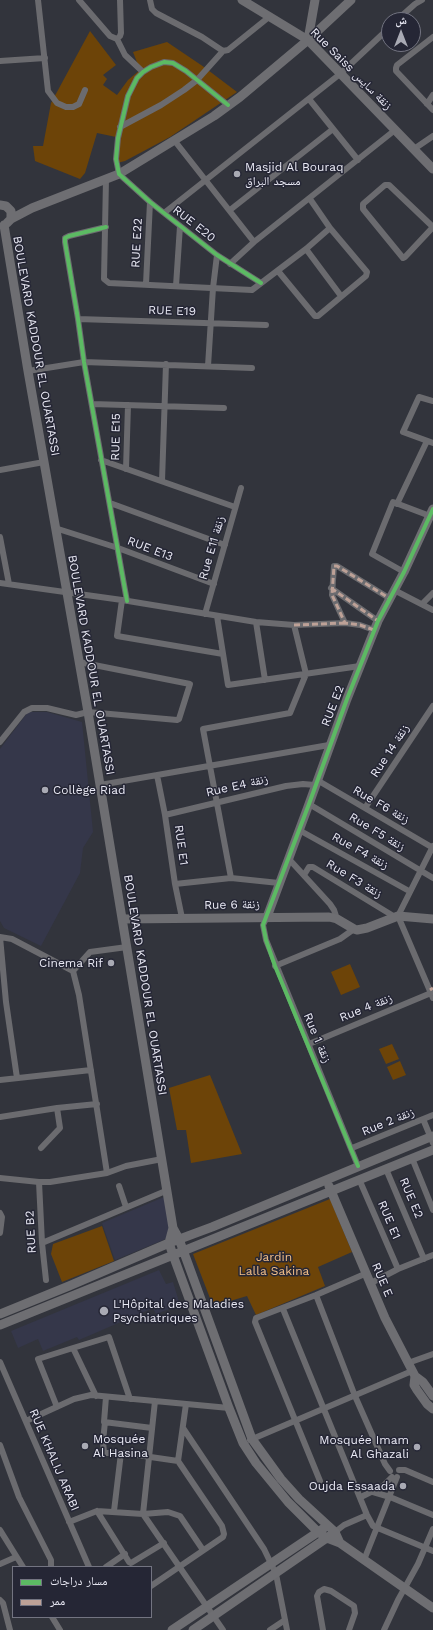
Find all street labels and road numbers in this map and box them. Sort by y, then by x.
street label: Rue Saiss زنقة سايس [307,25,395,113]
street label: RUE E20 [170,203,218,245]
street label: RUE E22 [129,218,145,268]
street label: BOULEVARD KADDOUR EL OUARTASSI [10,235,62,457]
street label: RUE E19 [148,303,196,319]
street label: RUE E15 [108,413,124,461]
street label: Rue E11 زنقة [196,515,228,581]
street label: RUE E13 [125,534,175,564]
street label: BOULEVARD KADDOUR EL OUARTASSI [65,554,117,776]
street label: RUE E2 [319,683,347,729]
street label: Rue 14 زنقة [368,722,412,780]
street label: Rue E4 زنقة [205,772,269,800]
street label: Rue F6 زنقة [350,783,412,827]
street label: Rue F5 زنقة [346,810,408,854]
street label: RUE E1 [171,824,191,866]
street label: Rue F4 زنقة [329,830,391,872]
street label: Rue F3 زنقة [323,857,385,901]
street label: BOULEVARD KADDOUR EL OUARTASSI [120,874,170,1096]
street label: Rue 6 زنقة [204,897,260,913]
street label: Rue 4 زنقة [337,991,395,1025]
street label: Rue 1 زنقة [300,1011,334,1065]
street label: Rue 2 زنقة [360,1105,416,1139]
street label: RUE E2 [396,1175,426,1221]
street label: RUE E1 [374,1199,404,1241]
street label: RUE B2 [23,1210,39,1254]
street label: RUE E [368,1261,396,1299]
street label: RUE KHALIJ ARABI [26,1407,82,1513]

